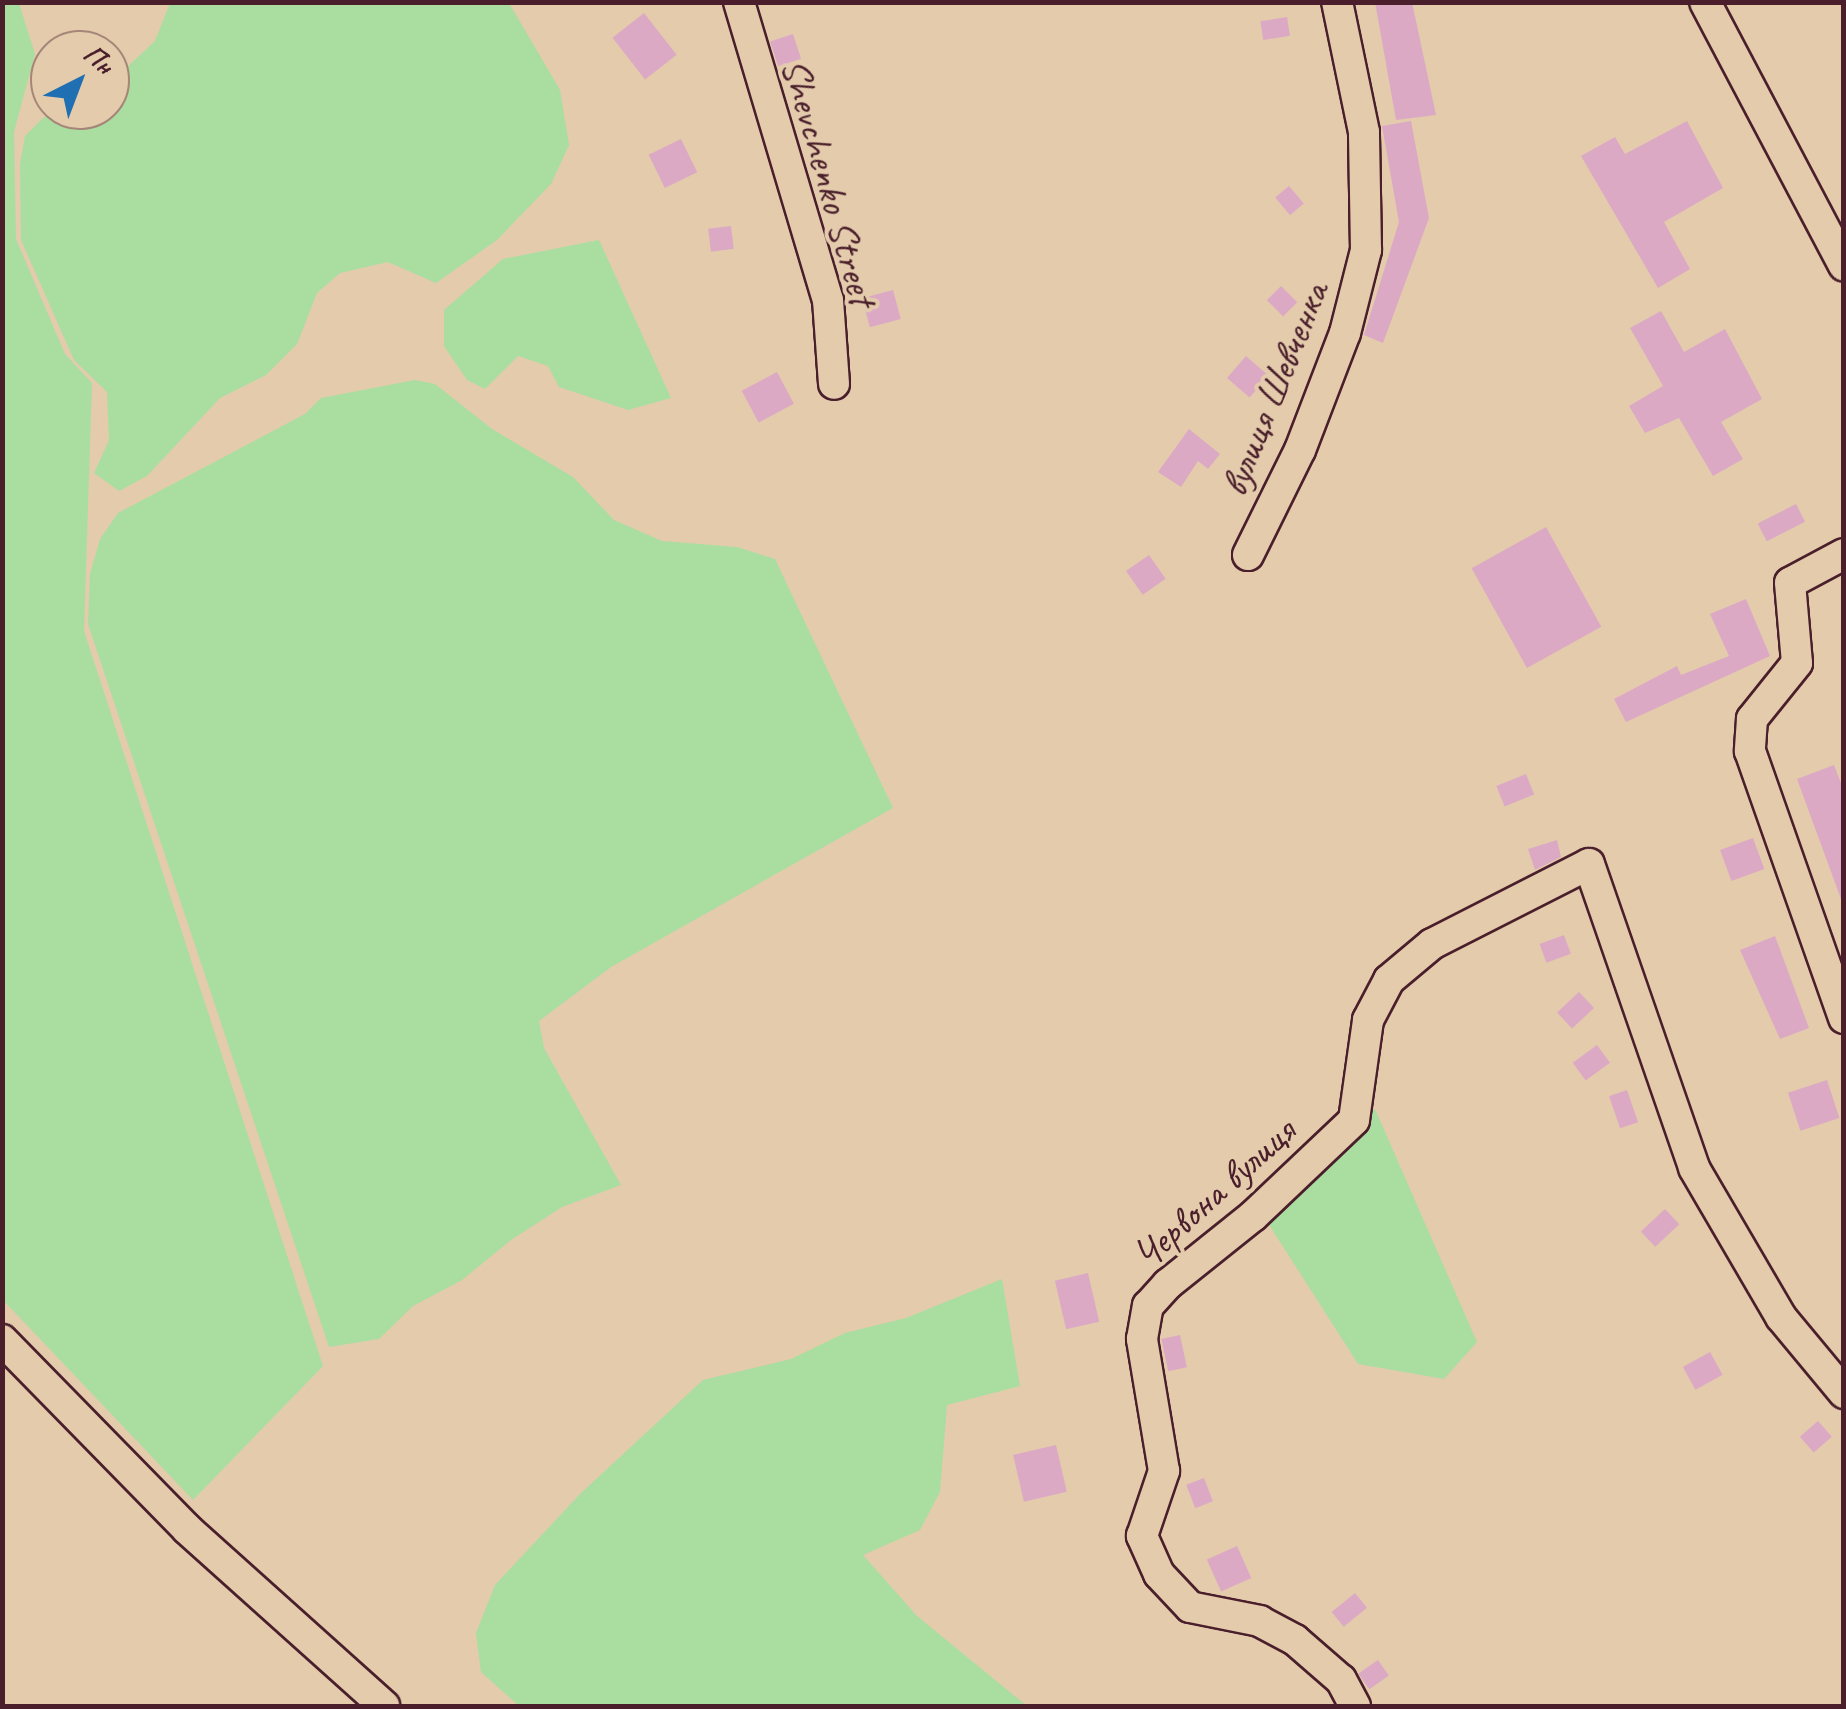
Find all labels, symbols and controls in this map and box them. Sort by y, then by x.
north arrow [30,30,130,130]
text: Пн [76,36,122,82]
street label: Shevchenko Street [771,53,887,311]
street label: вулиця Шевченка [1209,275,1339,503]
street label: Червона вулиця [1123,1108,1305,1278]

